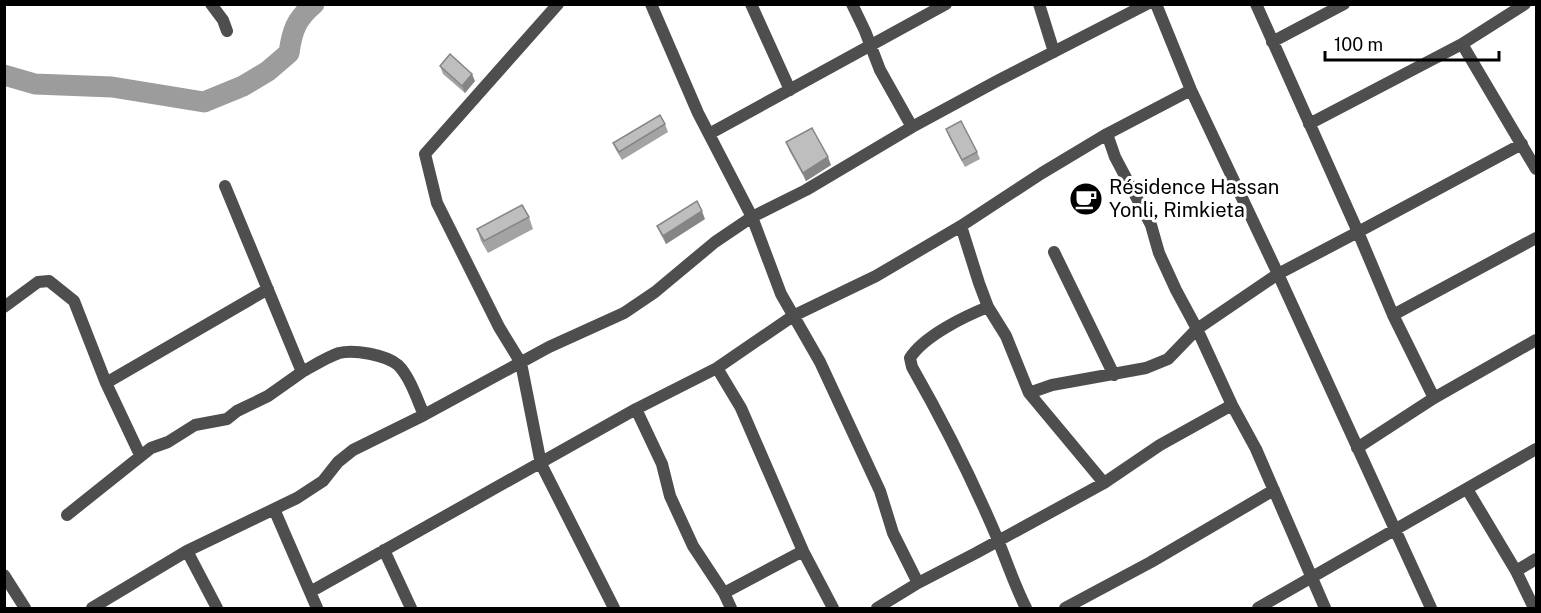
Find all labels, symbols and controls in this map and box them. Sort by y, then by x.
scale bar [1325,24,1499,62]
text: 100 m [1334,34,1383,55]
place label: Résidence Hassan Yonli, Rimkieta [1109,175,1279,222]
cafe icon: Résidence Hassan Yonli, Rimkieta [1068,181,1104,217]

